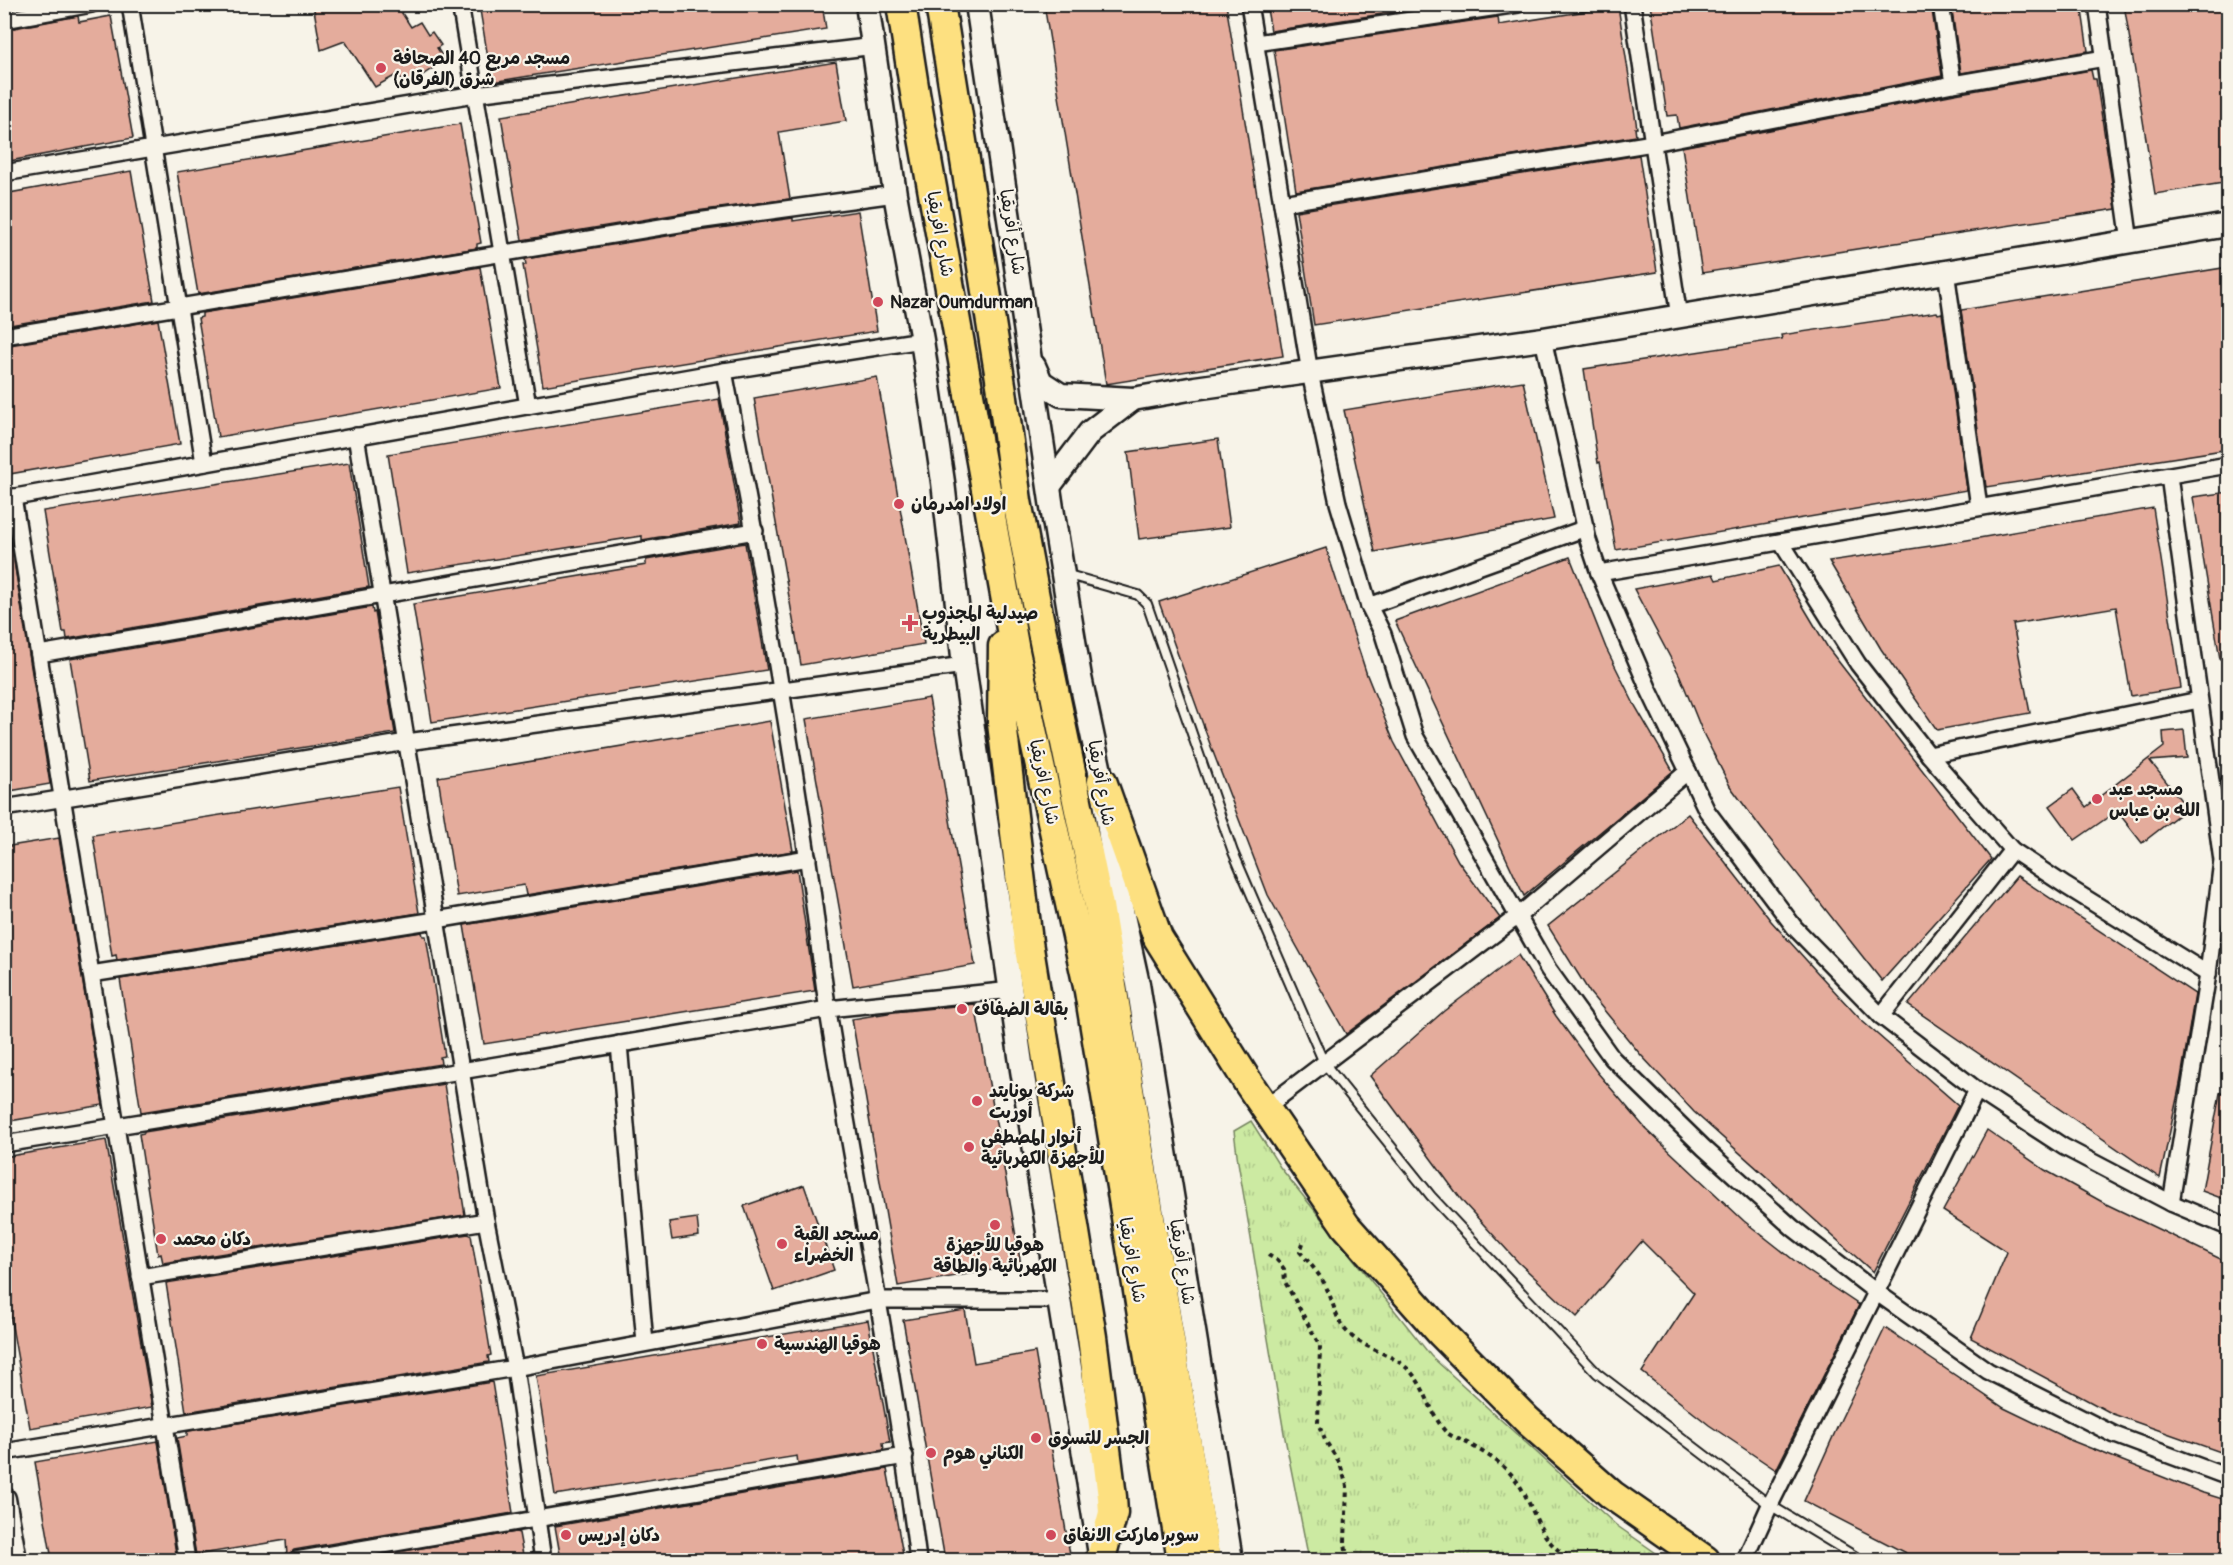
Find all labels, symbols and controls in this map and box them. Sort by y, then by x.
place label: مسجد مربع 40 الصحافة شرق (الفرقان) [393,47,570,91]
marker: مسجد مربع 40 الصحافة شرق (الفرقان) [374,61,388,75]
street label: شارع أفريقيا [994,187,1030,277]
street label: شارع افريقيا [921,189,959,279]
place label: Nazar Oumdurman [890,291,1033,314]
marker: Nazar Oumdurman [871,295,885,309]
place label: اولاد امدرمان [911,493,1006,516]
marker: اولاد امدرمان [892,497,906,511]
place label: صيدلية المجذوب البيطرية [922,602,1038,646]
marker: صيدلية المجذوب البيطرية [903,616,917,630]
street label: شارع افريقيا [1024,737,1064,827]
street label: شارع أفريقيا [1082,738,1120,828]
place label: مسجد عبد الله بن عباس [2109,778,2200,822]
marker: مسجد عبد الله بن عباس [2090,792,2104,806]
place label: بقالة الضفاف [974,998,1068,1021]
marker: بقالة الضفاف [955,1002,969,1016]
place label: شركة يونايتد أوربت [989,1080,1074,1124]
marker: شركة يونايتد أوربت [970,1094,984,1108]
place label: أنوار المصطفى للأجهزة الكهربائية [981,1126,1104,1170]
marker: أنوار المصطفى للأجهزة الكهربائية [962,1140,976,1154]
street label: شارع افريقيا [1113,1215,1151,1305]
street label: شارع أفريقيا [1164,1217,1200,1307]
marker: هوقيا للأجهزة الكهربائية والطاقة [988,1218,1002,1232]
place label: مسجد القبة الخضراء [794,1223,879,1267]
place label: دكان محمد [173,1228,251,1251]
marker: دكان محمد [154,1232,168,1246]
place label: هوقيا للأجهزة الكهربائية والطاقة [933,1233,1057,1278]
marker: مسجد القبة الخضراء [775,1237,789,1251]
place label: هوقيا الهندسية [774,1333,881,1356]
marker: هوقيا الهندسية [755,1337,769,1351]
place label: الجسر للتسوق [1048,1427,1149,1450]
marker: الجسر للتسوق [1029,1431,1043,1445]
place label: الكناني هوم [943,1442,1024,1469]
marker: الكناني هوم [924,1446,938,1460]
place label: دكان إدريس [578,1524,660,1547]
place label: سوبر ماركت الانفاق [1063,1524,1199,1547]
marker: دكان إدريس [559,1528,573,1542]
marker: سوبر ماركت الانفاق [1044,1528,1058,1542]

